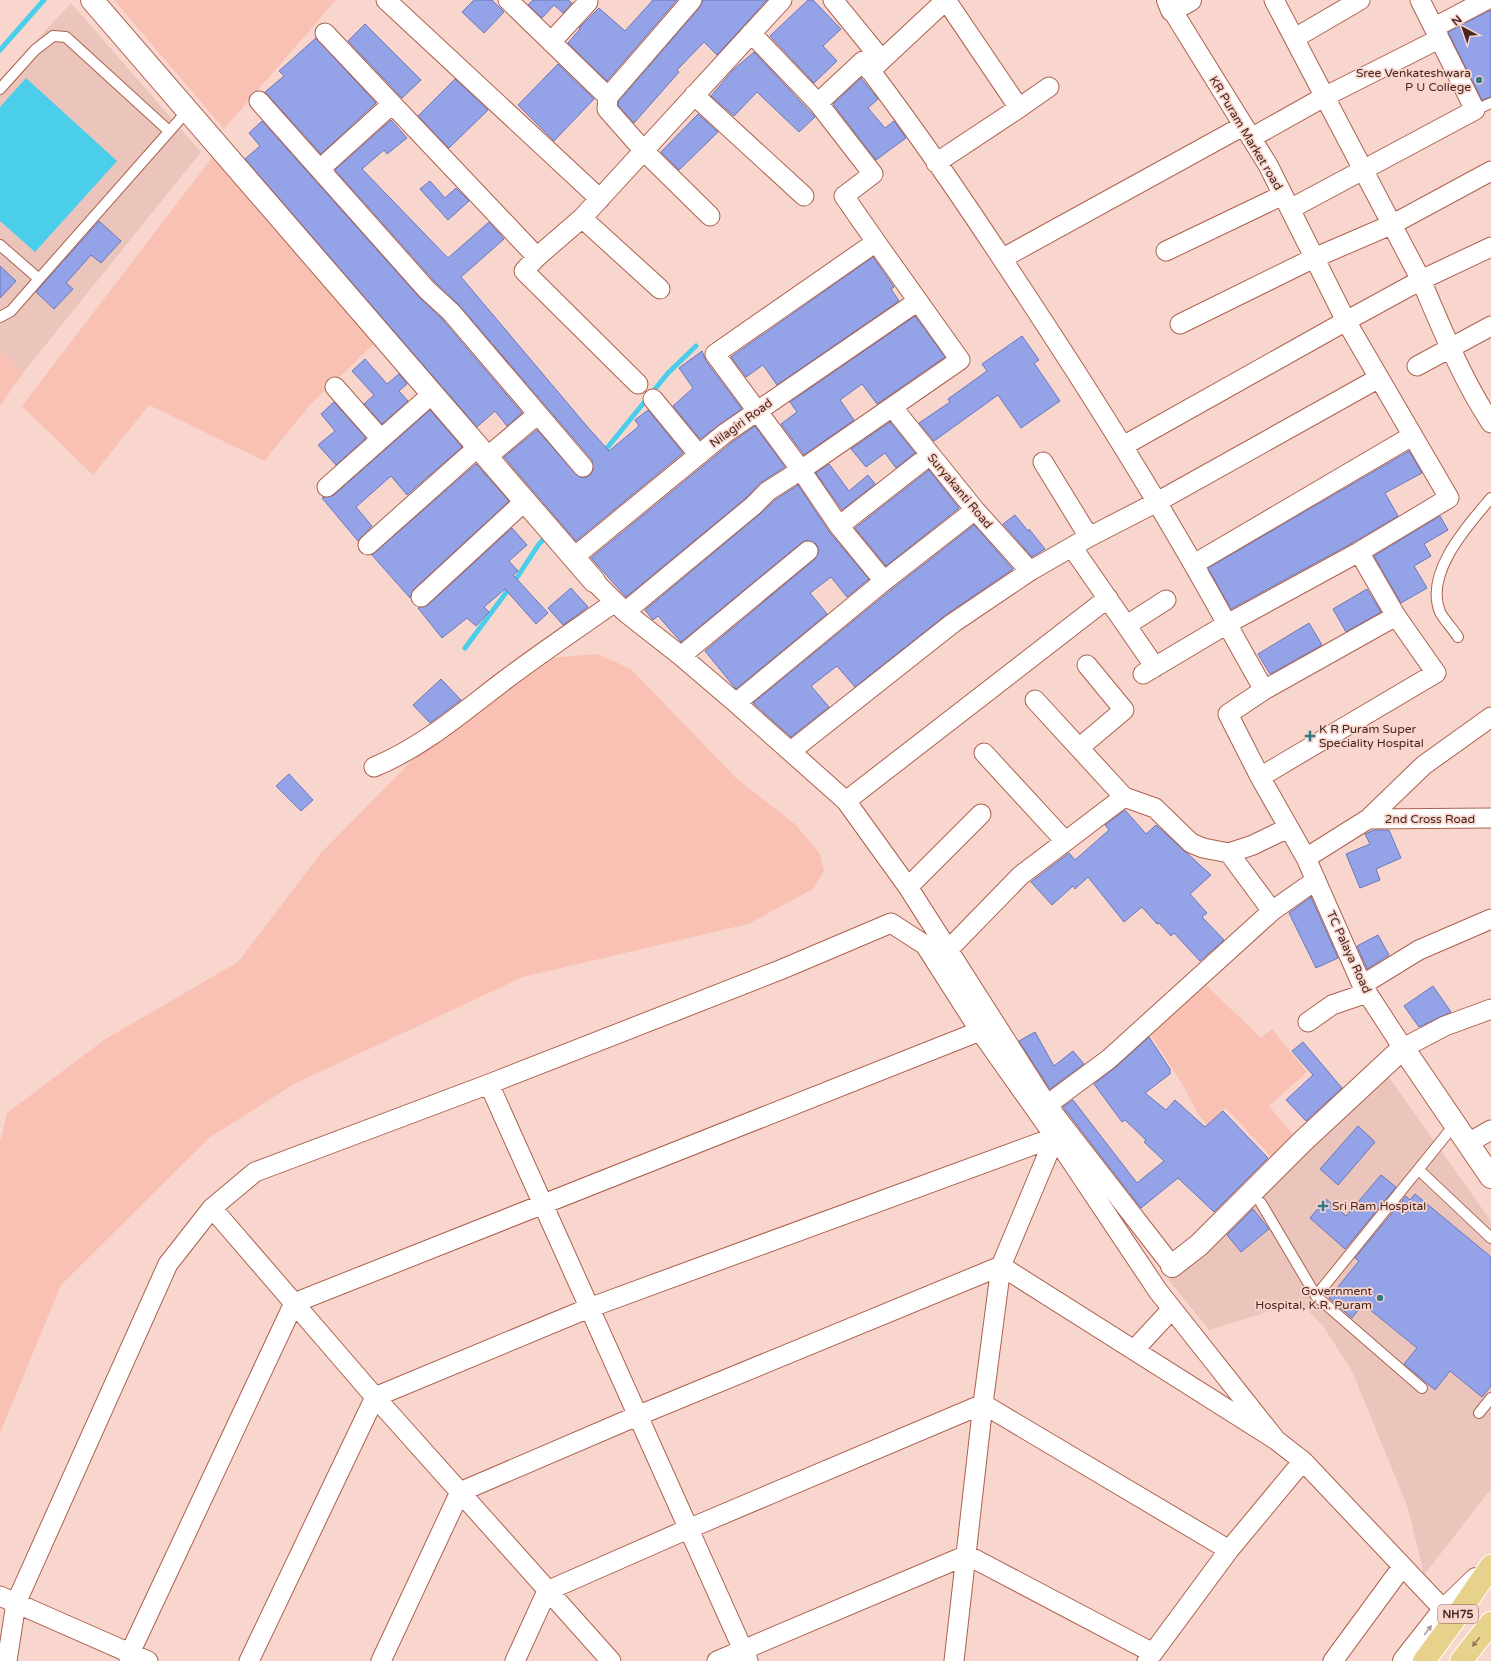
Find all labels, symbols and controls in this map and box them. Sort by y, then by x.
north arrow [1443,8,1483,48]
text: N [1449,13,1464,29]
place label: Sree Venkateshwara P U College [1356,66,1471,94]
street label: KR Puram Market road [1206,74,1286,192]
marker: Sree Venkateshwara P U College [1474,75,1484,85]
street label: Nilagiri Road [707,396,775,450]
street label: Suryakanti Road [925,451,995,531]
place label: K R Puram Super Speciality Hospital [1319,722,1424,750]
marker: K R Puram Super Speciality Hospital [1304,730,1316,742]
street label: 2nd Cross Road [1385,812,1475,826]
street label: TC Palaya Road [1324,909,1374,995]
place label: Sri Ram Hospital [1332,1199,1426,1213]
marker: Sri Ram Hospital [1317,1200,1329,1212]
place label: Government Hospital, K.R. Puram [1255,1284,1372,1312]
marker: Government Hospital, K.R. Puram [1375,1293,1385,1303]
road number: NH75 [1438,1605,1478,1623]
one-way arrow [1424,1625,1433,1636]
one-way arrow [1471,1637,1480,1648]

